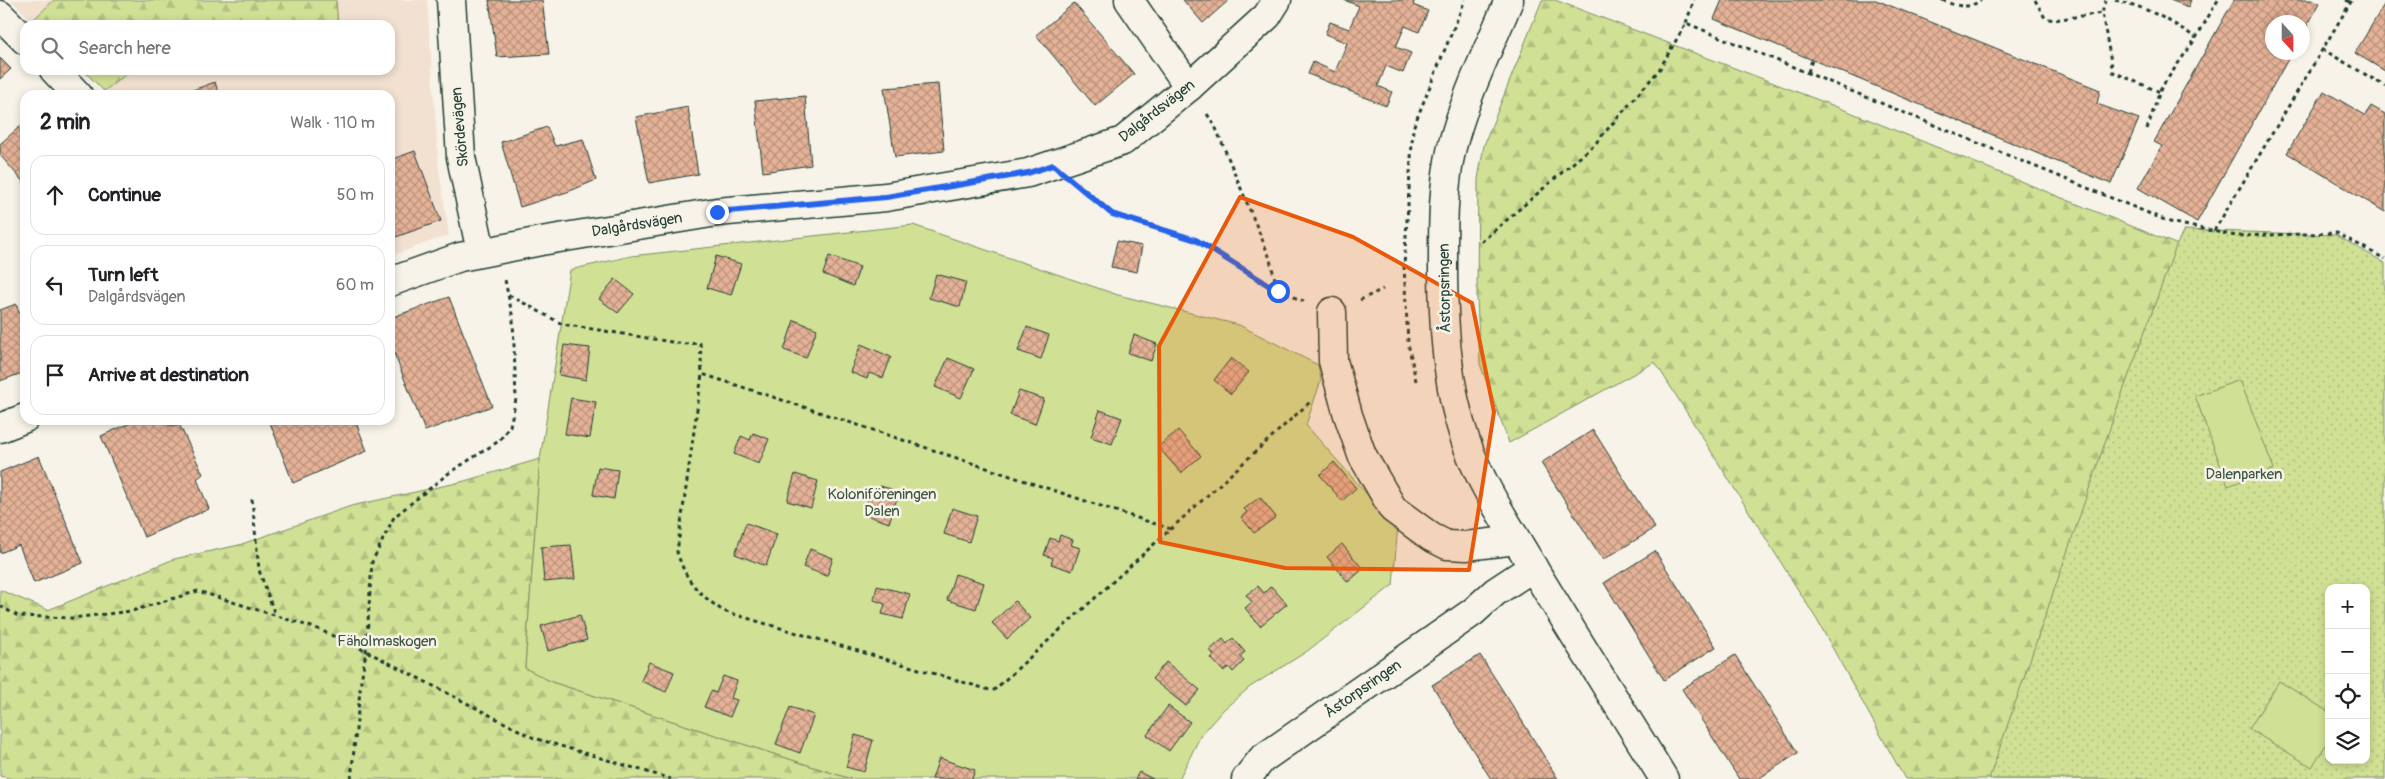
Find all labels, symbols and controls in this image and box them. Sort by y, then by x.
north arrow [2265,15,2310,60]
search box [20,20,395,75]
icon: search [38,34,66,62]
text: Search here [78,36,171,60]
street label: Dalgårdsvägen [1115,75,1199,147]
street label: Skördevägen [447,86,473,168]
text: 2 min [40,109,90,136]
text: Walk · 110 m [290,113,375,133]
icon: ahead [41,181,69,209]
text: Continue [88,183,161,207]
text: 50 m [337,185,374,205]
route end [706,201,729,224]
street label: Dalgårdsvägen [590,208,684,242]
street label: Åstorpsringen [1434,243,1455,333]
text: Turn left [88,263,158,287]
icon: left [41,271,69,299]
text: 60 m [336,275,374,295]
route start [1267,280,1290,303]
text: Dalgårdsvägen [88,287,185,307]
icon: arrive [41,361,69,389]
text: Arrive at destination [88,363,249,387]
park label: Dalenparken [2206,465,2282,484]
park label: Koloniföreningen Dalen [828,485,936,521]
map controls [2325,584,2370,764]
button: + [2325,584,2370,629]
button: − [2325,629,2370,674]
park label: Fäholmaskogen [337,632,437,651]
street label: Åstorpsringen [1320,655,1405,722]
button: locate [2325,674,2370,719]
button: layers [2325,719,2370,764]

